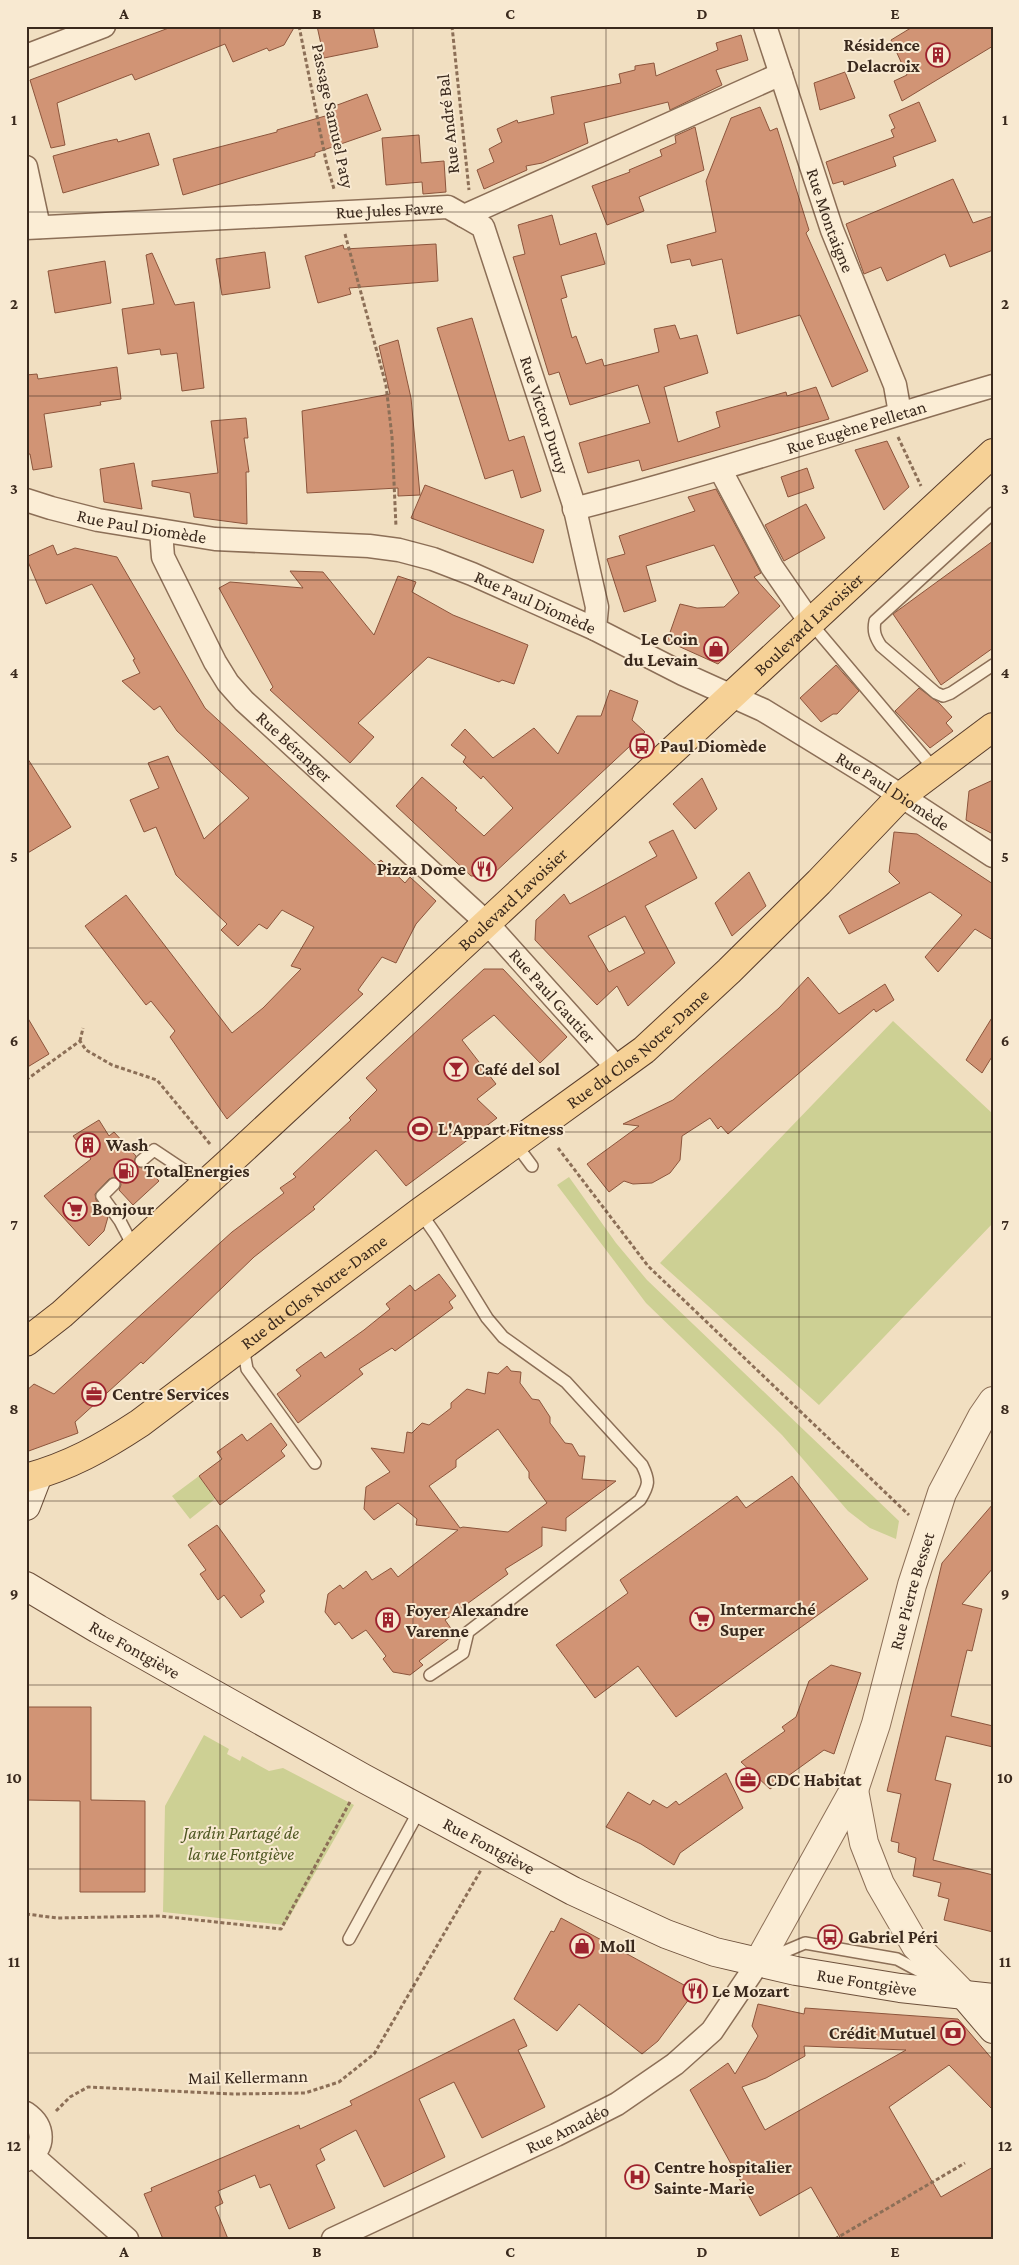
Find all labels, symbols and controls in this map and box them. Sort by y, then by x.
text: A [118,5,129,22]
text: B [312,5,322,22]
text: C [505,5,515,22]
text: D [696,5,708,22]
text: E [890,5,900,22]
place label: Résidence Delacroix [844,35,921,76]
street label: Passage Samuel Paty [308,42,358,191]
building icon: Résidence Delacroix [925,42,951,68]
street label: Rue André Bal [433,73,463,175]
text: 1 [11,111,17,128]
text: 1 [1002,111,1008,128]
street label: Rue Montaigne [802,166,858,276]
street label: Rue Jules Favre [335,197,444,223]
text: 2 [10,295,18,312]
text: 2 [1001,295,1009,312]
street label: Rue Victor Duruy [516,354,573,478]
street label: Rue Eugène Pelletan [784,396,929,458]
text: 3 [10,480,18,497]
text: 3 [1001,480,1009,497]
street label: Rue Paul Diomède [75,505,208,547]
street label: Rue Paul Diomède [471,566,599,638]
street label: Boulevard Lavoisier [750,568,868,680]
place label: Le Coin du Levain [624,629,699,670]
shop icon: Le Coin du Levain [703,636,729,662]
text: 4 [10,664,19,681]
text: 4 [1001,664,1010,681]
street label: Rue Béranger [252,707,337,787]
bus stop icon: Paul Diomède [629,733,655,759]
place label: Paul Diomède [660,736,766,756]
street label: Rue Paul Diomède [832,747,953,835]
street label: Boulevard Lavoisier [454,843,572,955]
text: 5 [10,848,18,865]
text: 5 [1001,848,1009,865]
restaurant icon: Pizza Dome [471,856,497,882]
place label: Pizza Dome [377,859,466,879]
street label: Rue Paul Gautier [505,945,600,1047]
street label: Rue du Clos Notre-Dame [563,985,713,1113]
text: 6 [10,1032,18,1049]
text: 6 [1001,1032,1009,1049]
bar icon: Café del sol [443,1056,469,1082]
place label: Café del sol [474,1059,560,1079]
sports icon: L'Appart Fitness [407,1116,433,1142]
place label: L'Appart Fitness [438,1119,563,1139]
building icon: Wash [75,1132,101,1158]
place label: Wash [105,1135,149,1155]
fuel station icon: TotalEnergies [113,1158,139,1184]
place label: TotalEnergies [144,1161,250,1181]
supermarket icon: Bonjour [62,1196,88,1222]
place label: Bonjour [92,1199,154,1220]
text: 7 [10,1216,18,1233]
text: 7 [1001,1216,1009,1233]
street label: Rue du Clos Notre-Dame [237,1230,391,1353]
office icon: Centre Services [81,1381,107,1407]
place label: Centre Services [112,1384,229,1404]
text: 8 [9,1400,19,1417]
text: 8 [1000,1400,1010,1417]
street label: Rue Pierre Besset [886,1529,939,1652]
text: 9 [10,1585,18,1602]
text: 9 [1001,1585,1009,1602]
place label: Intermarché Super [720,1599,816,1640]
place label: Foyer Alexandre Varenne [405,1600,529,1641]
supermarket icon: Intermarché Super [689,1606,715,1632]
building icon: Foyer Alexandre Varenne [375,1607,401,1633]
street label: Rue Fontgiève [86,1616,184,1683]
office icon: CDC Habitat [735,1767,761,1793]
text: 10 [6,1769,22,1786]
text: 10 [997,1769,1013,1786]
place label: CDC Habitat [766,1770,862,1790]
street label: Rue Fontgiève [440,1813,538,1879]
park label: Jardin Partagé de la rue Fontgiève [180,1823,299,1864]
bus stop icon: Gabriel Péri [817,1924,843,1950]
place label: Gabriel Péri [848,1927,939,1947]
shop icon: Moll [569,1933,595,1959]
place label: Moll [600,1936,636,1956]
text: 11 [8,1953,20,1970]
text: 11 [999,1953,1011,1970]
street label: Rue Fontgiève [815,1965,918,2000]
restaurant icon: Le Mozart [682,1978,708,2004]
place label: Le Mozart [712,1981,790,2001]
bank icon: Crédit Mutuel [940,2020,966,2046]
place label: Crédit Mutuel [829,2023,936,2043]
street label: Mail Kellermann [188,2066,309,2088]
street label: Rue Amadéo [523,2100,612,2158]
text: 12 [7,2137,21,2154]
text: 12 [998,2137,1012,2154]
place label: Centre hospitalier Sainte-Marie [654,2157,792,2198]
hospital icon: Centre hospitalier Sainte-Marie [624,2164,650,2190]
text: A [118,2243,129,2260]
text: B [312,2243,322,2260]
text: C [505,2243,515,2260]
text: D [696,2243,708,2260]
text: E [890,2243,900,2260]

